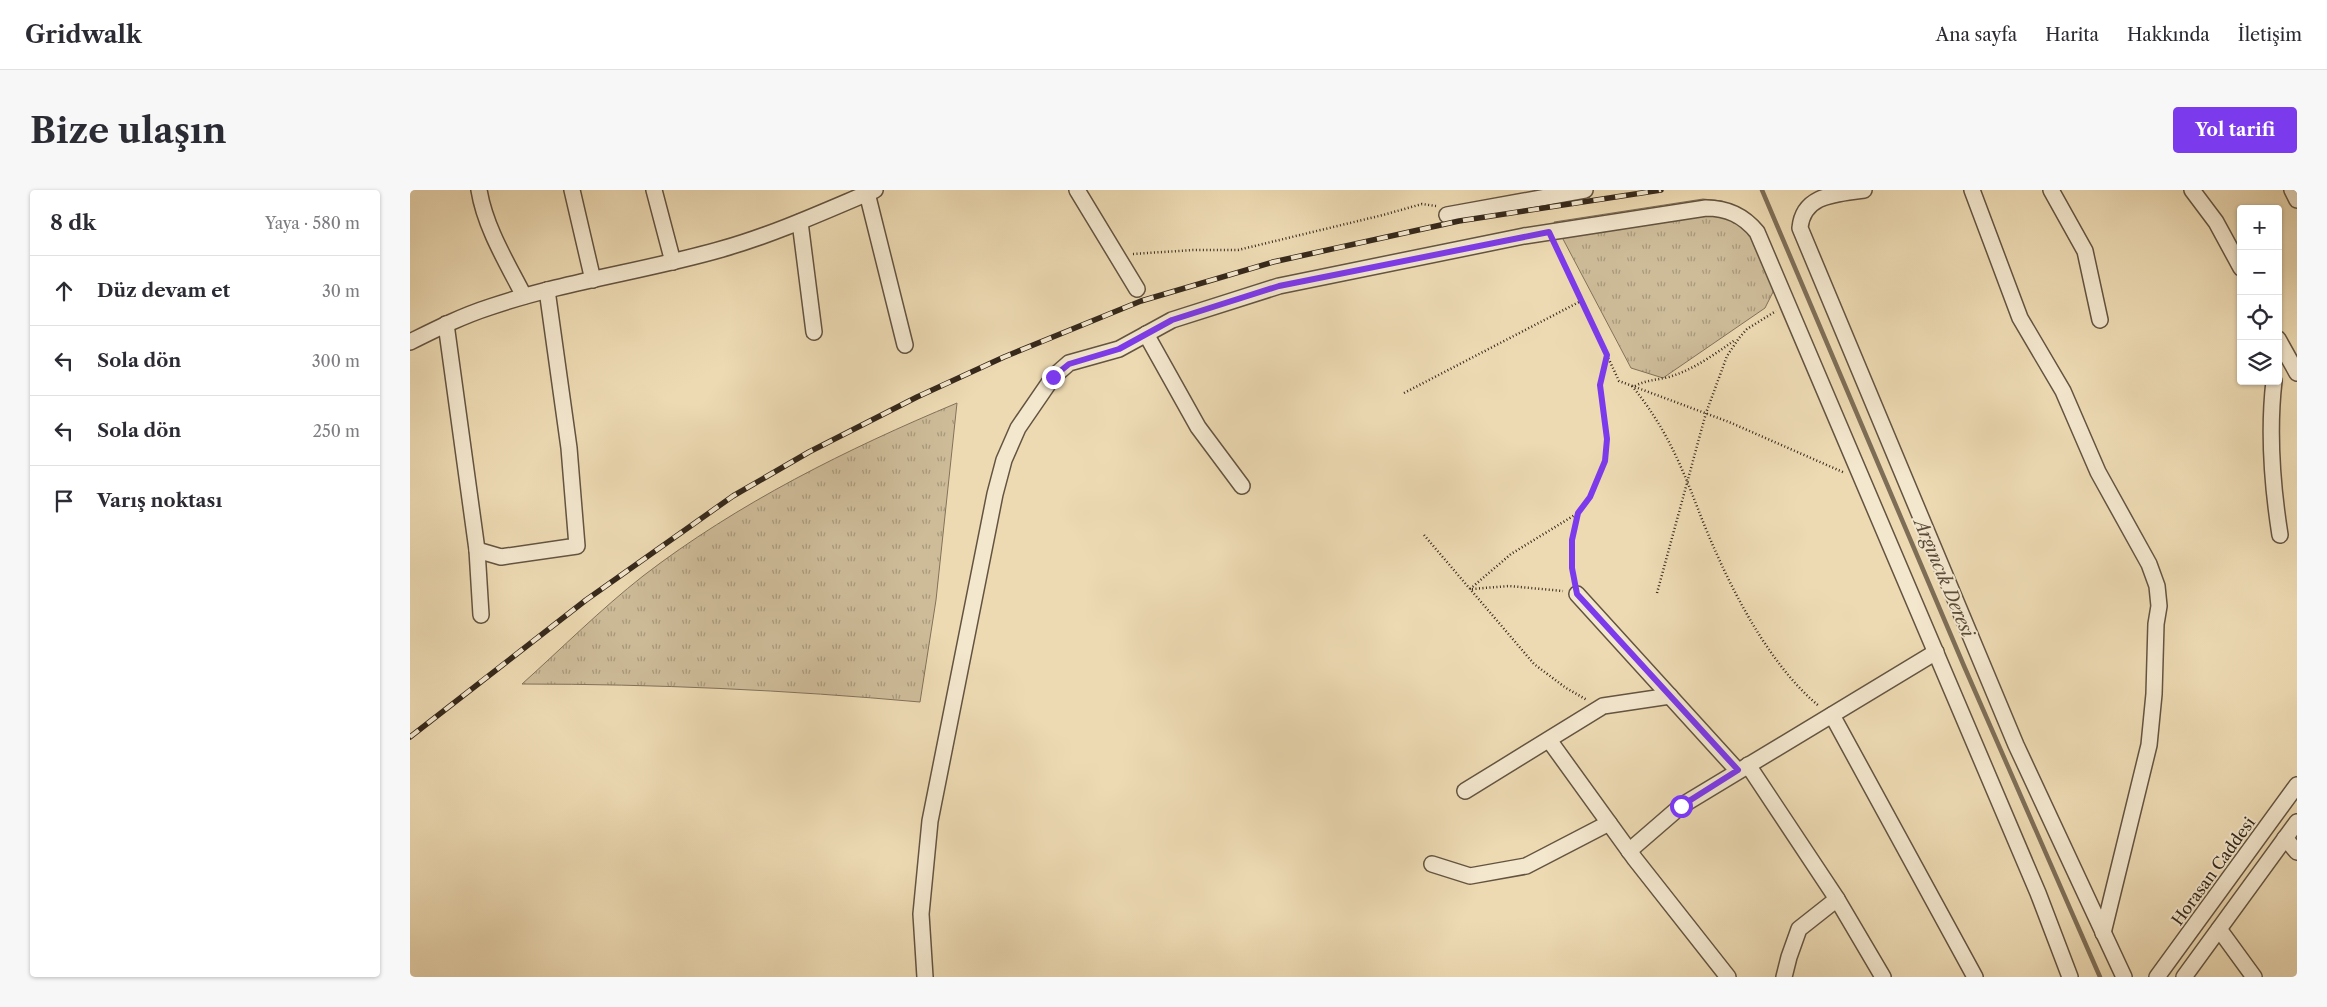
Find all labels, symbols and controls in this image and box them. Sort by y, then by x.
text: Gridwalk [25,20,142,49]
text: Ana sayfa [1936,24,2017,46]
text: Harita [2045,24,2099,46]
text: Hakkında [2127,24,2210,46]
text: İletişim [2238,24,2302,46]
button: Yol tarifi [2173,107,2297,153]
text: Bize ulaşın [30,109,227,152]
map controls [2237,205,2282,385]
button: + [2237,205,2282,250]
text: 8 dk [50,210,96,235]
text: Yaya · 580 m [265,213,360,233]
button: − [2237,250,2282,295]
icon: ahead [50,277,78,305]
text: Düz devam et [97,279,230,302]
text: 30 m [322,281,360,301]
button: locate [2237,295,2282,340]
button: layers [2237,340,2282,385]
icon: left [50,347,78,375]
text: Sola dön [97,349,181,372]
text: 300 m [312,351,360,371]
route end [1042,366,1065,389]
icon: left [50,417,78,445]
text: Sola dön [97,419,181,442]
text: 250 m [313,421,360,441]
icon: arrive [50,487,78,515]
text: Varış noktası [97,489,222,512]
water label: Argıncık Deresi [1908,513,1979,642]
route start [1670,795,1693,818]
street label: Horasan Caddesi [2167,813,2259,929]

